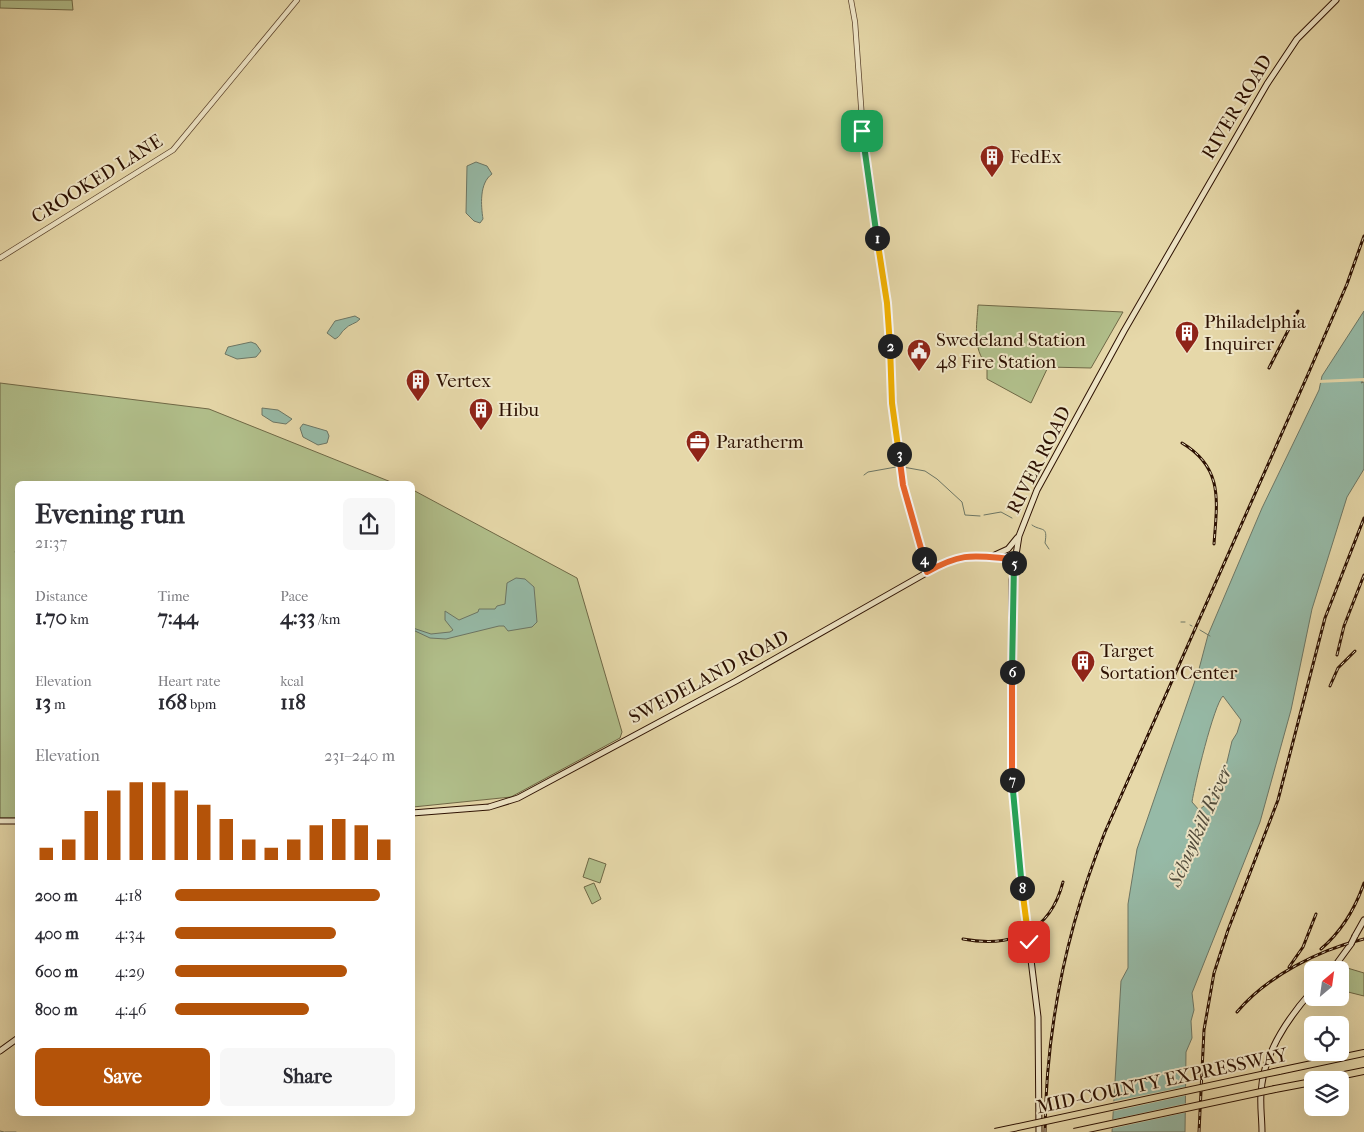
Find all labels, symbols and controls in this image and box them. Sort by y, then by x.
street label: RIVER ROAD [1197,51,1277,163]
pin [841,110,883,152]
icon: arrive [848,117,876,145]
street label: CROOKED LANE [28,130,167,228]
building icon: FedEx [979,144,1005,178]
place label: FedEx [1010,146,1061,168]
pin: 1 [864,226,890,250]
text: 1 [875,230,880,247]
place label: Philadelphia Inquirer [1204,311,1306,355]
building icon: Philadelphia Inquirer [1174,320,1200,354]
place label: Swedeland Station 48 Fire Station [936,329,1086,373]
pin: 2 [878,334,902,358]
text: 2 [887,338,894,355]
public building icon: Swedeland Station 48 Fire Station [906,338,932,372]
building icon: Vertex [405,368,431,402]
place label: Vertex [435,370,491,392]
building icon: Hibu [468,397,494,431]
place label: Hibu [498,399,539,421]
street label: RIVER ROAD [1002,403,1076,517]
office icon: Paratherm [685,429,711,463]
place label: Paratherm [716,431,804,453]
pin: 3 [886,442,912,466]
text: 3 [897,446,902,463]
text: Evening run [35,497,185,530]
button: share [343,498,395,550]
text: 21:37 [35,533,67,552]
pin: 4 [912,546,936,572]
pin: 5 [1002,550,1026,576]
text: 4 [920,551,929,568]
text: 5 [1011,555,1018,572]
text: Distance [35,588,88,605]
text: Time [158,588,189,605]
text: Pace [280,588,308,605]
text: 1.70 [35,605,67,629]
text: 7:44 [158,605,198,629]
text: 4:33 [280,605,315,629]
text: km [67,611,89,628]
text: /km [315,611,340,628]
street label: SWEDELAND ROAD [625,626,793,728]
place label: Target Sortation Center [1100,640,1238,684]
building icon: Target Sortation Center [1070,649,1096,683]
pin: 6 [1000,660,1024,684]
text: 6 [1009,664,1016,681]
text: Elevation [35,673,92,690]
text: Heart rate [158,673,220,690]
text: kcal [280,673,304,690]
text: 13 [35,690,51,714]
text: 168 [158,690,187,714]
text: 118 [280,690,306,714]
text: m [51,696,66,713]
text: bpm [187,696,217,713]
text: Elevation [35,746,100,765]
text: 231–240 m [324,746,395,765]
water label: Schuylkill River [1163,760,1238,891]
pin: 7 [1000,768,1024,792]
text: 7 [1009,772,1016,789]
pin: 8 [1010,876,1034,900]
text: 8 [1019,880,1026,897]
text: 200 m [35,886,78,905]
text: 4:18 [115,886,142,905]
pin [1008,921,1050,963]
text: 400 m [35,924,79,943]
text: 4:34 [115,924,144,943]
icon: check [1015,928,1043,956]
north arrow [1304,961,1349,1006]
map controls [1304,961,1349,1116]
text: 600 m [35,962,78,981]
text: 4:29 [115,962,145,981]
text: 800 m [35,1000,77,1019]
text: 4:46 [115,1000,146,1019]
button: locate [1304,1016,1349,1061]
street label: MID-COUNTY EXPRESSWAY [1034,1043,1291,1118]
button: Save [35,1048,210,1106]
button: Share [220,1048,395,1106]
button: layers [1304,1071,1349,1116]

